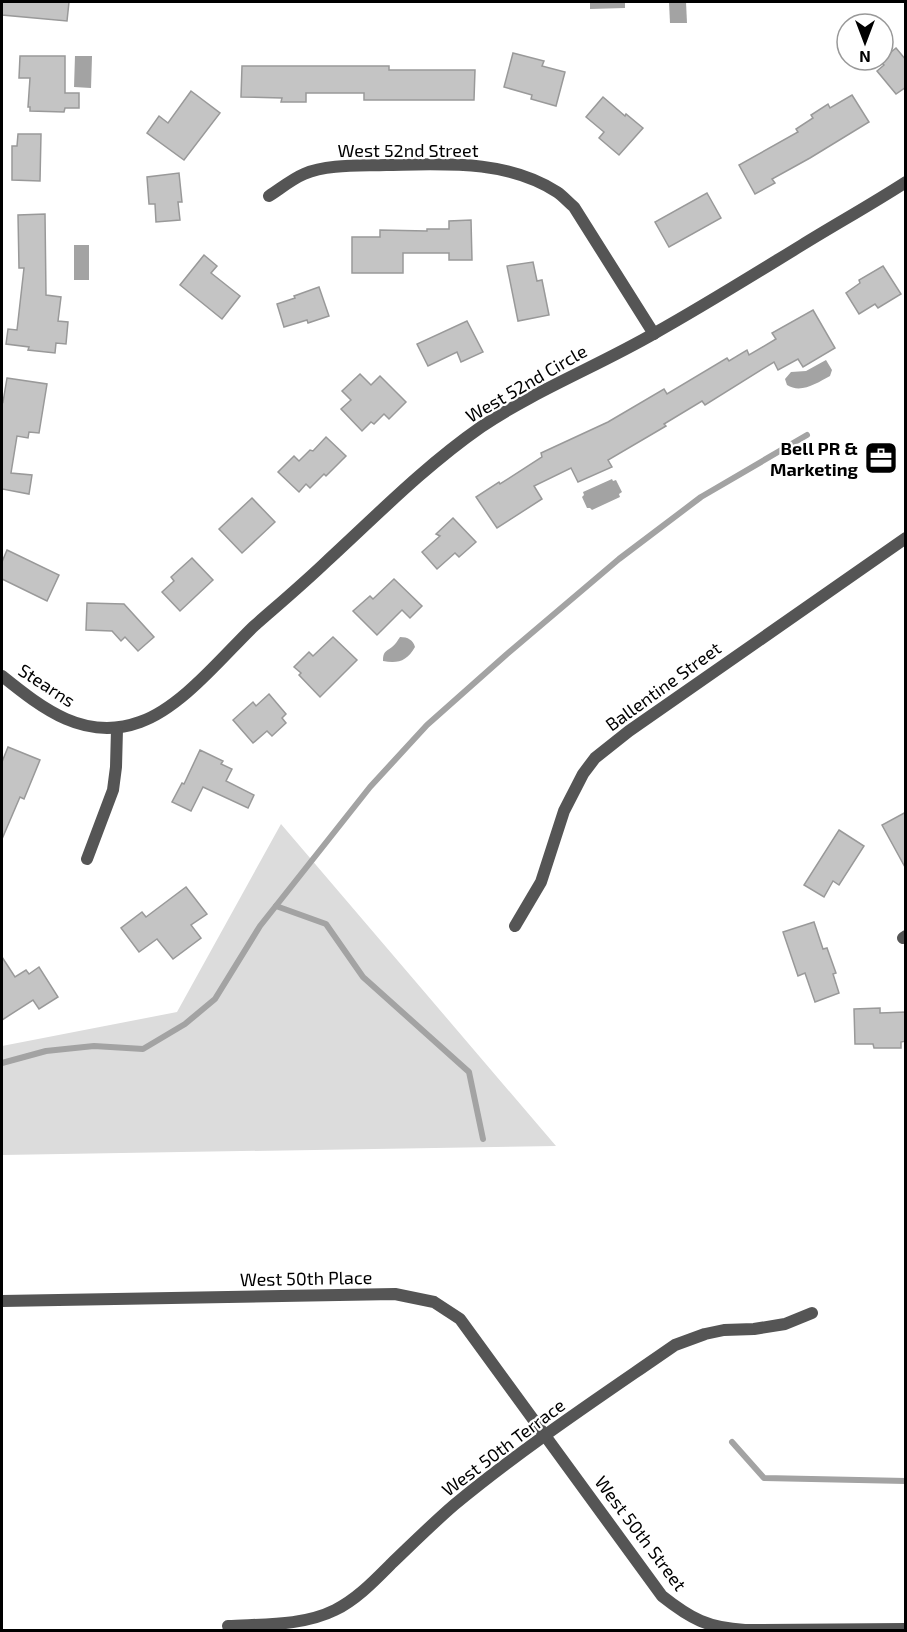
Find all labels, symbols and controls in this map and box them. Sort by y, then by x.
north arrow [835,12,895,72]
text: N [859,48,871,67]
street label: West 52nd Street [338,139,479,161]
street label: West 52nd Circle [461,339,591,427]
place label: Bell PR & Marketing [770,437,859,480]
office icon: Bell PR & Marketing [863,440,899,476]
street label: Ballentine Street [601,637,725,735]
street label: Stearns [14,659,80,711]
street label: West 50th Place [240,1266,372,1290]
street label: West 50th Terrace [437,1394,569,1500]
street label: West 50th Street [591,1471,691,1595]

